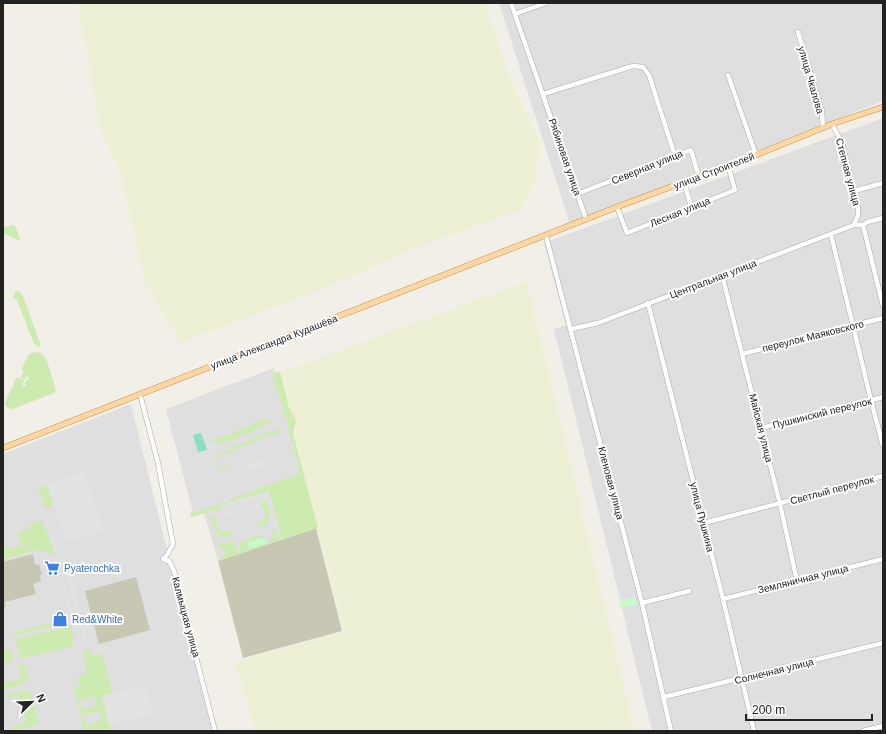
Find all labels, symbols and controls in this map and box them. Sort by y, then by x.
street label: улица Чкалова [796,45,826,115]
street label: Рябиновая улица [547,117,583,197]
street label: Степная улица [834,137,862,207]
street label: Северная улица [610,148,685,186]
street label: улица Строителей [672,151,756,191]
street label: Лесная улица [648,195,712,229]
street label: Центральная улица [668,257,758,301]
street label: улица Александра Кудашёва [209,313,339,371]
street label: переулок Маяковского [761,318,865,354]
street label: Майская улица [747,392,775,464]
street label: Пушкинский переулок [771,395,873,431]
street label: Кленовая улица [596,445,626,521]
street label: Светлый переулок [789,473,876,506]
street label: улица Пушкина [688,481,716,553]
supermarket icon: Pyaterochka [43,559,61,577]
street label: Земляничная улица [757,562,850,596]
place label: Pyaterochka [64,563,120,574]
street label: Калмыцкая улица [170,576,202,659]
shop icon: Red&White [51,610,69,628]
place label: Red&White [72,614,123,625]
street label: Солнечная улица [733,656,815,686]
north arrow [12,682,52,722]
text: N [34,692,48,704]
scale bar [746,696,872,722]
text: 200 m [752,703,785,717]

